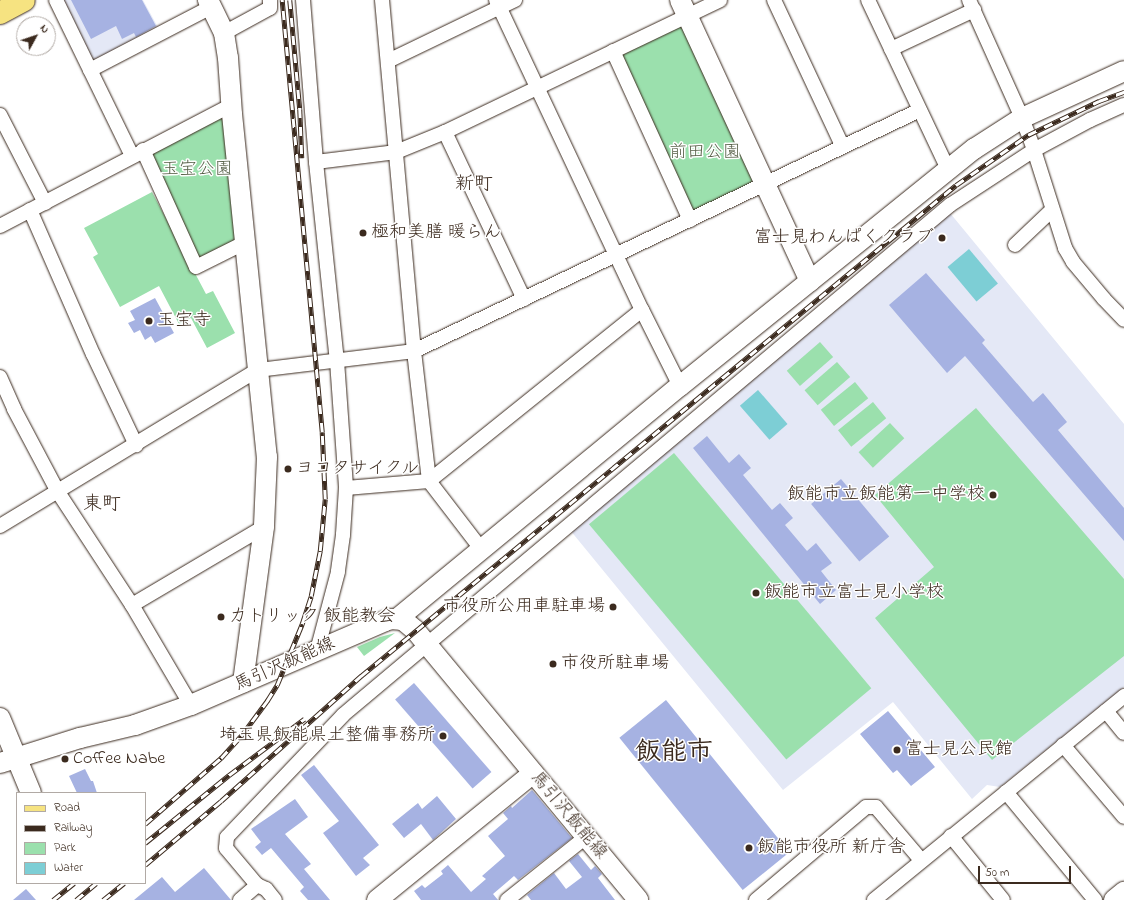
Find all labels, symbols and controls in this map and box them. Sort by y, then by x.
north arrow [16,16,56,56]
text: N [36,21,53,37]
park label: 前田公園 [669,142,741,164]
park label: 玉宝公園 [161,159,233,181]
district label: 新町 [455,174,493,196]
place label: 極和美膳 暖らん [371,222,501,244]
place label: 富士見わんぱくクラブ [754,227,934,249]
marker: 極和美膳 暖らん [358,228,368,238]
marker: 富士見わんぱくクラブ [937,233,947,243]
place label: 玉宝寺 [157,310,211,332]
marker: 玉宝寺 [144,316,154,326]
place label: ヨコタサイクル [296,458,422,480]
marker: ヨコタサイクル [283,464,293,474]
place label: 飯能市立飯能第一中学校 [787,484,985,506]
marker: 飯能市立飯能第一中学校 [988,490,998,500]
district label: 東町 [83,494,121,516]
place label: 飯能市立富士見小学校 [764,582,944,604]
marker: 飯能市立富士見小学校 [751,588,761,598]
place label: 市役所公用車駐車場 [443,596,605,618]
marker: 市役所公用車駐車場 [608,602,618,612]
place label: カトリック 飯能教会 [229,606,395,628]
marker: カトリック 飯能教会 [216,612,226,622]
street label: 馬引沢飯能線 [231,633,339,697]
place label: 市役所駐車場 [561,653,669,675]
marker: 市役所駐車場 [548,659,558,669]
place label: 埼玉県飯能県土整備事務所 [219,725,435,747]
marker: 埼玉県飯能県土整備事務所 [438,731,448,741]
district label: 飯能市 [635,738,713,770]
place label: 富士見公民館 [905,739,1013,761]
marker: 富士見公民館 [892,745,902,755]
place label: Coffee Nabe [73,748,165,770]
marker: Coffee Nabe [60,754,70,764]
street label: 馬引沢飯能線 [525,768,611,864]
legend [16,792,146,884]
text: Road [54,799,80,817]
text: Railway [54,819,92,837]
place label: 飯能市役所 新庁舎 [757,837,905,859]
text: Park [54,839,76,857]
marker: 飯能市役所 新庁舎 [744,843,754,853]
scale bar [980,858,1073,884]
text: Water [54,859,83,877]
text: 50 m [985,864,1009,882]

